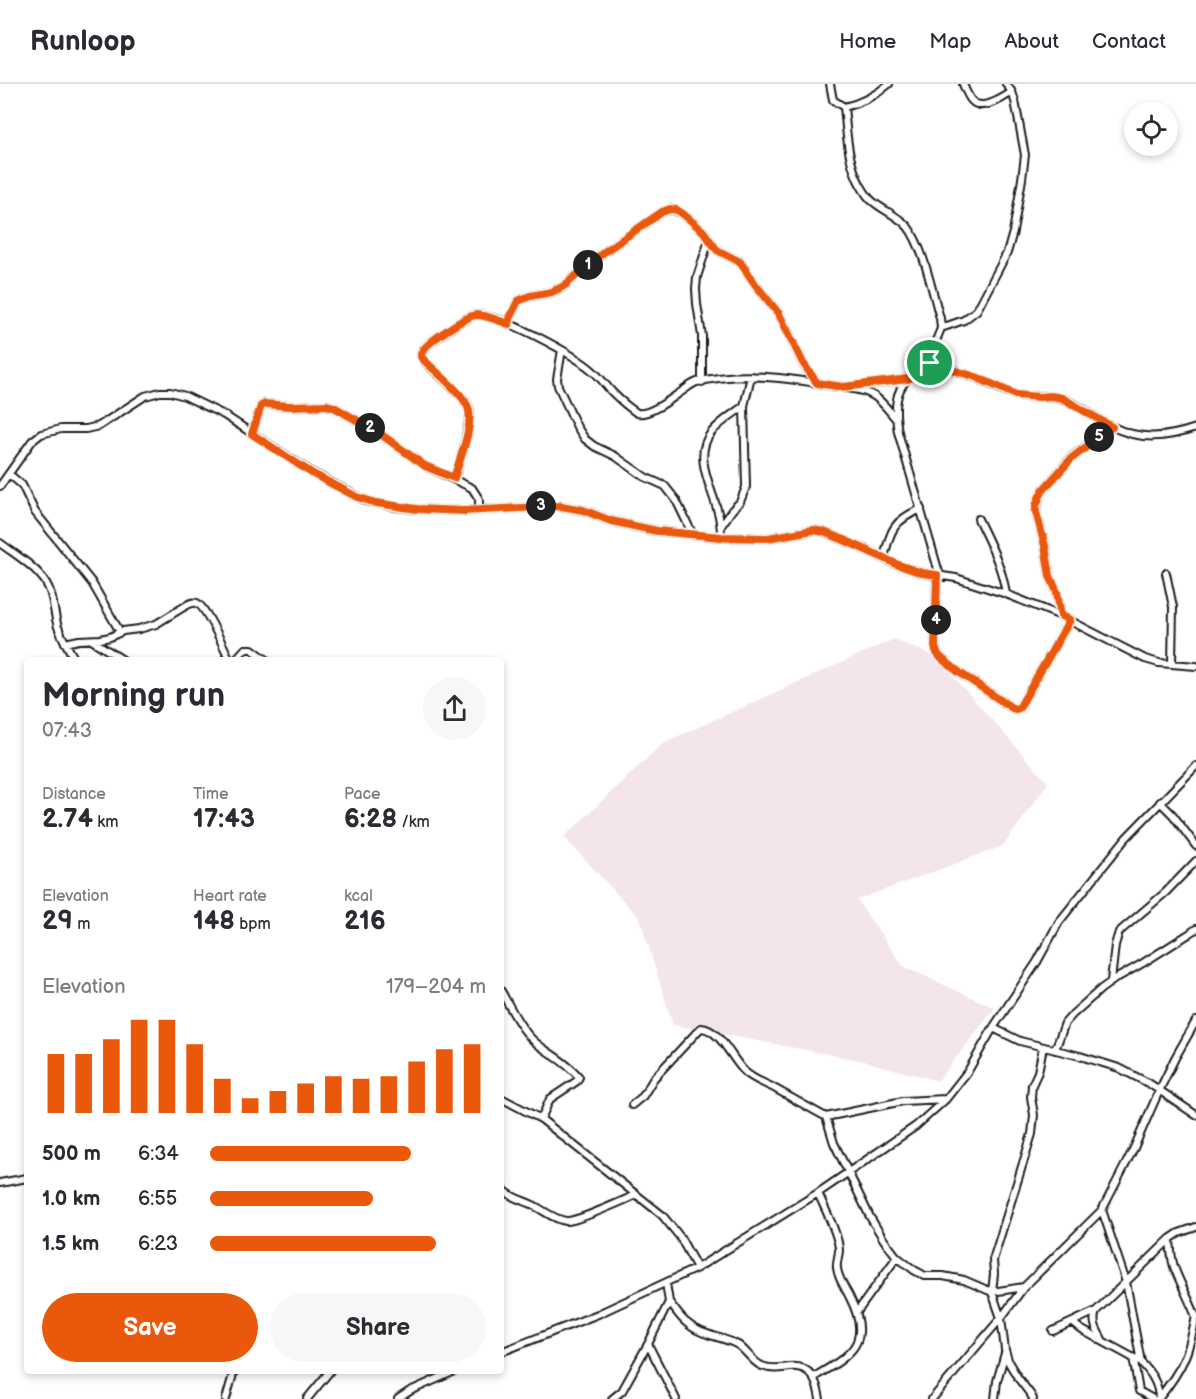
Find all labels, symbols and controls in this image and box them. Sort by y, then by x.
text: Runloop [30,25,136,58]
text: Home [839,29,896,54]
text: Map [929,29,971,54]
text: About [1004,29,1059,54]
text: Contact [1092,29,1166,54]
map controls [1124,102,1178,156]
button: locate [1124,102,1178,156]
pin: 1 [573,250,603,280]
text: 1 [585,255,591,274]
pin [904,337,955,388]
icon: arrive [913,346,946,379]
pin: 2 [355,413,385,443]
text: 2 [365,418,375,437]
pin: 5 [1084,422,1114,452]
text: 5 [1094,427,1104,446]
pin: 3 [526,491,556,521]
text: 3 [536,496,546,515]
pin: 4 [921,605,951,635]
text: 4 [931,610,941,629]
text: Morning run [42,676,225,716]
button: share [423,677,486,740]
text: 07:43 [42,719,92,743]
text: Distance [42,785,106,804]
text: Time [193,785,228,804]
text: Pace [344,785,380,804]
text: 2.74 [42,804,93,835]
text: 17:43 [193,804,255,835]
text: 6:28 [344,804,397,835]
text: km [93,813,118,832]
text: /km [397,813,430,832]
text: Elevation [42,887,109,906]
text: Heart rate [193,887,267,906]
text: kcal [344,887,373,906]
text: 29 [42,906,73,937]
text: 148 [193,906,235,937]
text: 216 [344,906,386,937]
text: m [73,915,90,934]
text: bpm [235,915,271,934]
text: Elevation [42,975,125,999]
text: 179–204 m [386,975,486,999]
text: 500 m [42,1142,101,1166]
text: 6:34 [138,1142,179,1166]
text: 1.0 km [42,1187,100,1211]
text: 6:55 [138,1187,177,1211]
text: 1.5 km [42,1232,99,1256]
text: 6:23 [138,1232,178,1256]
button: Save [42,1293,258,1362]
button: Share [270,1293,486,1362]

